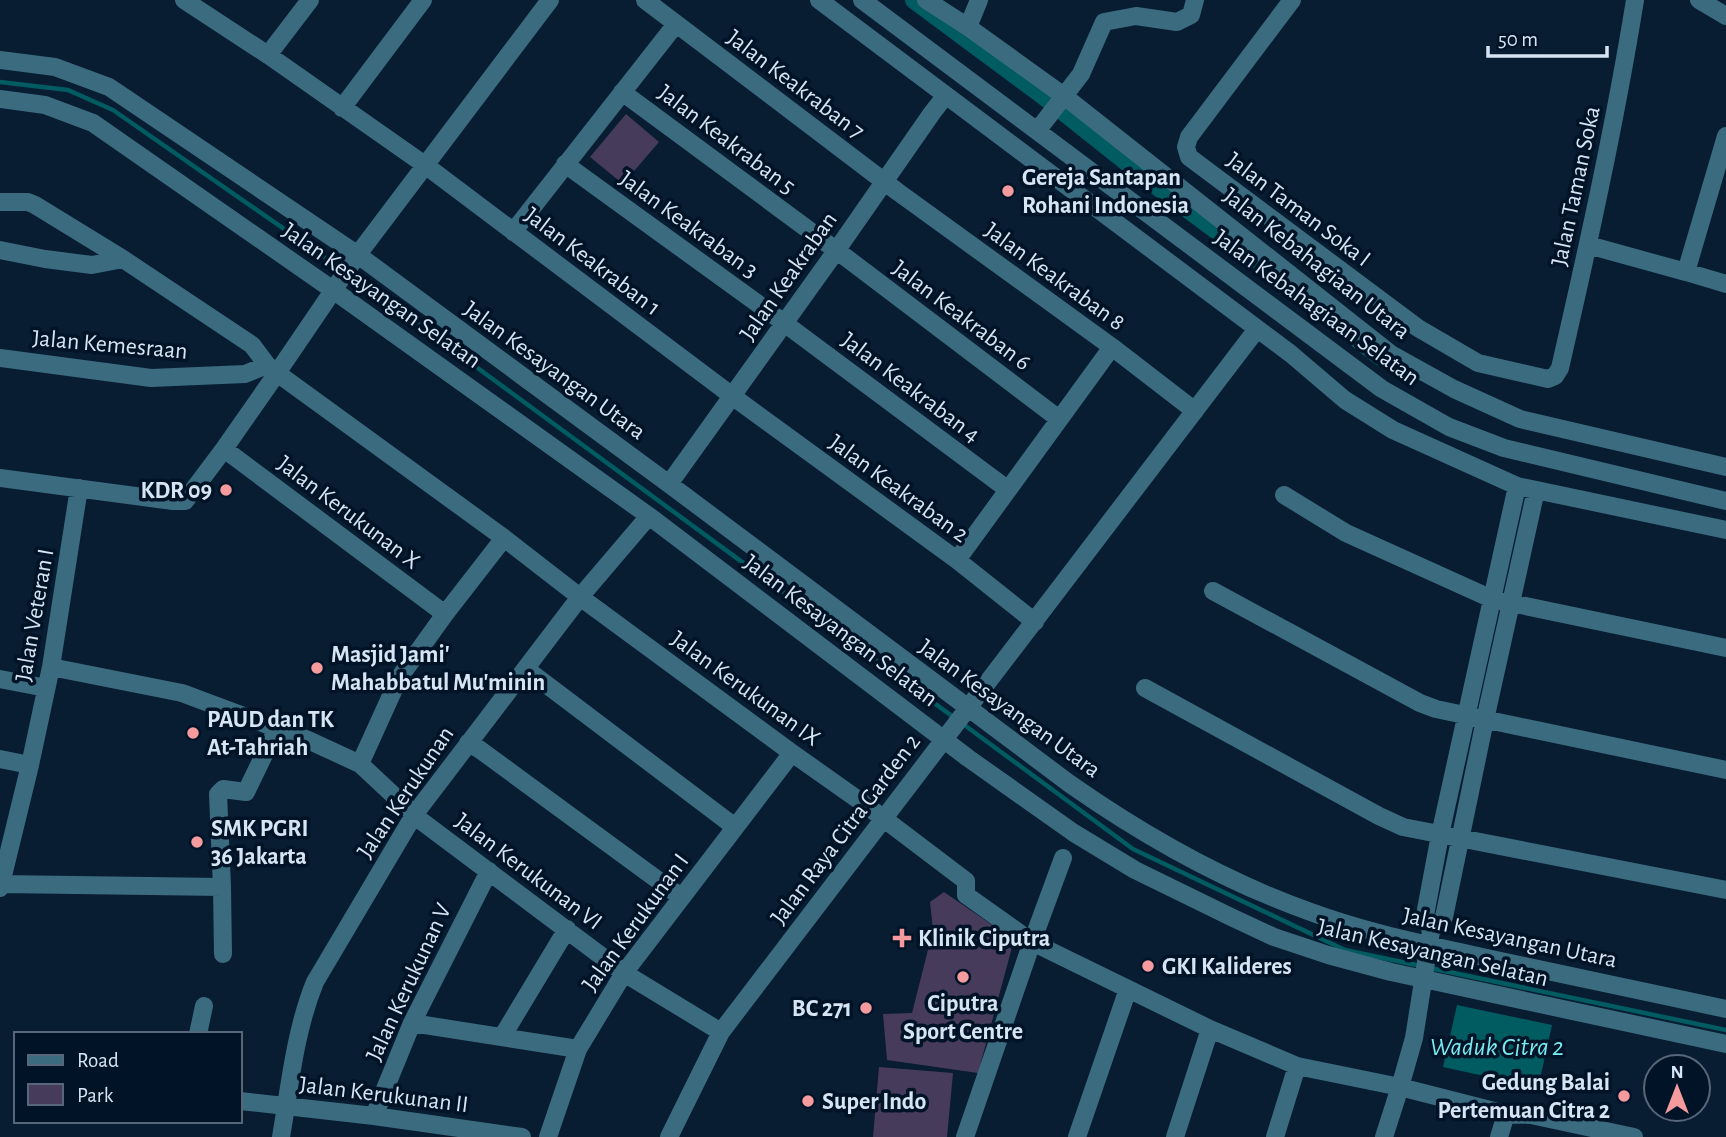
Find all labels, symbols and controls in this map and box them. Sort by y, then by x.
scale bar [1488,14,1607,58]
street label: Jalan Keakraban 7 [722,26,869,144]
text: 50 m [1498,29,1538,50]
street label: Jalan Keakraban 5 [653,81,800,199]
street label: Jalan Taman Soka [1547,104,1605,268]
street label: Jalan Taman Soka I [1222,148,1375,271]
place label: Gereja Santapan Rohani Indonesia [1022,166,1189,218]
street label: Jalan Keakraban 3 [615,167,762,283]
marker: Gereja Santapan Rohani Indonesia [1000,183,1016,199]
street label: Jalan Kebahagiaan Utara [1218,184,1414,344]
street label: Jalan Keakraban 1 [520,203,665,321]
street label: Jalan Keakraban [736,208,842,345]
street label: Jalan Kesayangan Selatan [278,218,485,373]
street label: Jalan Keakraban 8 [980,218,1129,335]
street label: Jalan Kebahagiaan Selatan [1209,225,1424,390]
street label: Jalan Keakraban 6 [888,256,1035,375]
street label: Jalan Kesayangan Utara [459,297,650,445]
street label: Jalan Kemesraan [31,326,189,364]
street label: Jalan Keakraban 4 [837,328,984,447]
street label: Jalan Keakraban 2 [824,430,973,547]
street label: Jalan Kerukunan X [273,452,424,574]
place label: KDR 09 [141,479,212,503]
marker: KDR 09 [218,482,234,498]
street label: Jalan Veteran I [12,547,58,683]
street label: Jalan Kesayangan Selatan [739,550,942,711]
street label: Jalan Kerukunan IX [666,627,824,751]
street label: Jalan Kesayangan Utara [914,635,1105,783]
place label: Masjid Jami' Mahabbatul Mu'minin [331,643,545,695]
marker: Masjid Jami' Mahabbatul Mu'minin [309,660,325,676]
place label: PAUD dan TK At-Tahriah [207,708,335,760]
street label: Jalan Kerukunan [353,722,459,863]
marker: PAUD dan TK At-Tahriah [185,725,201,741]
street label: Jalan Raya Citra Garden 2 [766,730,925,929]
street label: Jalan Kerukunan VI [450,809,606,935]
place label: SMK PGRI 36 Jakarta [211,817,309,869]
marker: SMK PGRI 36 Jakarta [189,834,205,850]
street label: Jalan Kerukunan I [578,849,694,996]
street label: Jalan Kerukunan V [362,900,456,1065]
street label: Jalan Kesayangan Utara [1401,904,1619,972]
street label: Jalan Kesayangan Selatan [1315,915,1550,991]
place label: Klinik Ciputra [918,927,1050,951]
marker: Klinik Ciputra [892,928,912,948]
place label: GKI Kalideres [1162,955,1292,979]
marker: GKI Kalideres [1140,958,1156,974]
marker: Ciputra Sport Centre [955,969,971,985]
place label: Ciputra Sport Centre [903,992,1023,1044]
place label: BC 271 [792,997,852,1021]
marker: BC 271 [858,1000,874,1016]
legend [14,1032,242,1123]
water label: Waduk Citra 2 [1430,1034,1564,1060]
text: Road [77,1050,119,1071]
north arrow [1642,1053,1712,1123]
text: N [1670,1063,1684,1082]
place label: Gedung Balai Pertemuan Citra 2 [1437,1071,1610,1123]
street label: Jalan Kerukunan II [298,1073,470,1117]
text: Park [77,1085,114,1106]
marker: Gedung Balai Pertemuan Citra 2 [1616,1088,1632,1104]
place label: Super Indo [822,1090,926,1114]
marker: Super Indo [800,1093,816,1109]

